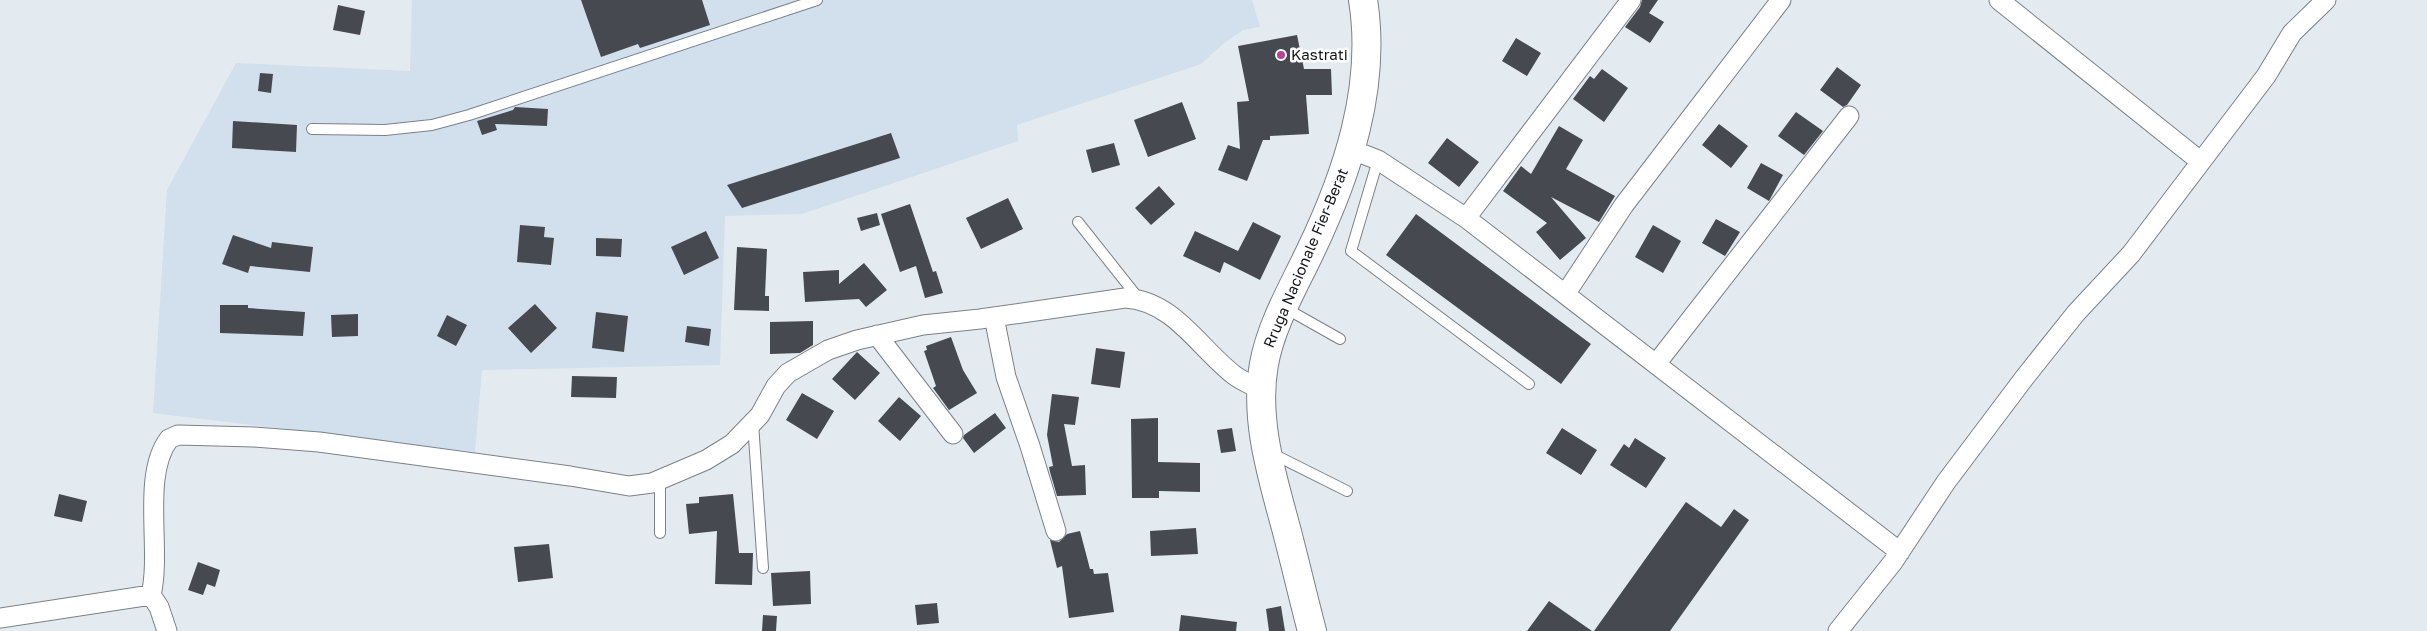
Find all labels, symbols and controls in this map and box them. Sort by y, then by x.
place label: Kastrati [1291,45,1348,63]
marker: Kastrati [1275,49,1287,61]
street label: Rruga Nacionale Fier-Berat [1259,165,1351,350]

